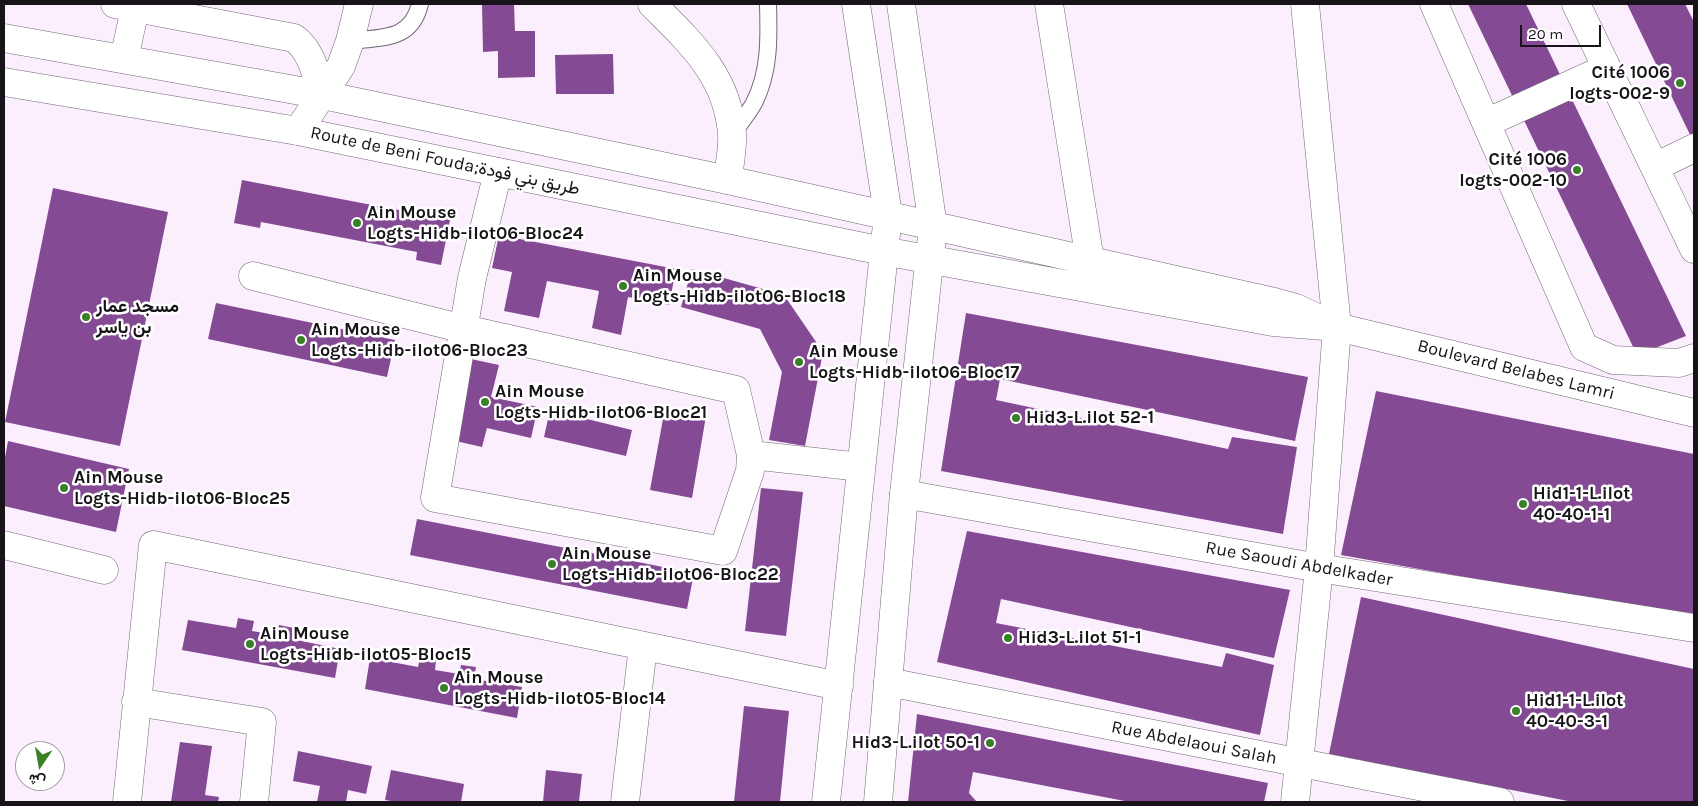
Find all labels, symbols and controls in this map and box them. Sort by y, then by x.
scale bar [1523,15,1604,47]
text: 20 m [1528,25,1563,43]
place label: Cité 1006 logts-002-9 [1569,62,1670,104]
marker: Cité 1006 logts-002-9 [1674,77,1686,89]
street label: Route de Beni Fouda;طريق بني فودة [308,122,582,200]
place label: Cité 1006 logts-002-10 [1459,149,1567,192]
marker: Cité 1006 logts-002-10 [1571,164,1583,176]
place label: Ain Mouse Logts-Hidb-ilot06-Bloc24 [367,202,583,244]
marker: Ain Mouse Logts-Hidb-ilot06-Bloc24 [351,217,363,229]
place label: Ain Mouse Logts-Hidb-ilot06-Bloc18 [633,265,846,308]
marker: Ain Mouse Logts-Hidb-ilot06-Bloc18 [617,280,629,292]
place label: مسجد عمار بن ياسر [96,296,179,338]
marker: مسجد عمار بن ياسر [80,311,92,323]
place label: Ain Mouse Logts-Hidb-ilot06-Bloc23 [311,319,528,362]
marker: Ain Mouse Logts-Hidb-ilot06-Bloc23 [295,334,307,346]
street label: Boulevard Belabes Lamri [1415,335,1617,405]
place label: Ain Mouse Logts-Hidb-ilot06-Bloc17 [809,341,1019,384]
marker: Ain Mouse Logts-Hidb-ilot06-Bloc17 [793,356,805,368]
place label: Ain Mouse Logts-Hidb-ilot06-Bloc21 [495,381,707,424]
marker: Ain Mouse Logts-Hidb-ilot06-Bloc21 [479,396,491,408]
place label: Hid3-L.ilot 52-1 [1026,407,1154,429]
marker: Hid3-L.ilot 52-1 [1010,412,1022,424]
place label: Ain Mouse Logts-Hidb-ilot06-Bloc25 [74,467,290,509]
marker: Ain Mouse Logts-Hidb-ilot06-Bloc25 [58,482,70,494]
place label: Hid1-1-L.ilot 40-40-1-1 [1533,483,1630,526]
marker: Hid1-1-L.ilot 40-40-1-1 [1517,498,1529,510]
street label: Rue Saoudi Abdelkader [1204,537,1394,591]
place label: Ain Mouse Logts-Hidb-ilot06-Bloc22 [562,543,779,586]
marker: Ain Mouse Logts-Hidb-ilot06-Bloc22 [546,558,558,570]
place label: Ain Mouse Logts-Hidb-ilot05-Bloc15 [260,623,471,666]
place label: Hid3-L.ilot 51-1 [1018,627,1142,649]
marker: Hid3-L.ilot 51-1 [1002,632,1014,644]
marker: Ain Mouse Logts-Hidb-ilot05-Bloc15 [244,638,256,650]
place label: Ain Mouse Logts-Hidb-ilot05-Bloc14 [454,667,666,710]
marker: Ain Mouse Logts-Hidb-ilot05-Bloc14 [438,682,450,694]
place label: Hid1-1-L.ilot 40-40-3-1 [1526,690,1623,732]
marker: Hid1-1-L.ilot 40-40-3-1 [1510,705,1522,717]
street label: Rue Abdelaoui Salah [1109,716,1279,770]
place label: Hid3-L.ilot 50-1 [851,732,980,754]
marker: Hid3-L.ilot 50-1 [984,737,996,749]
north arrow [15,741,65,791]
text: ش [27,770,47,790]

